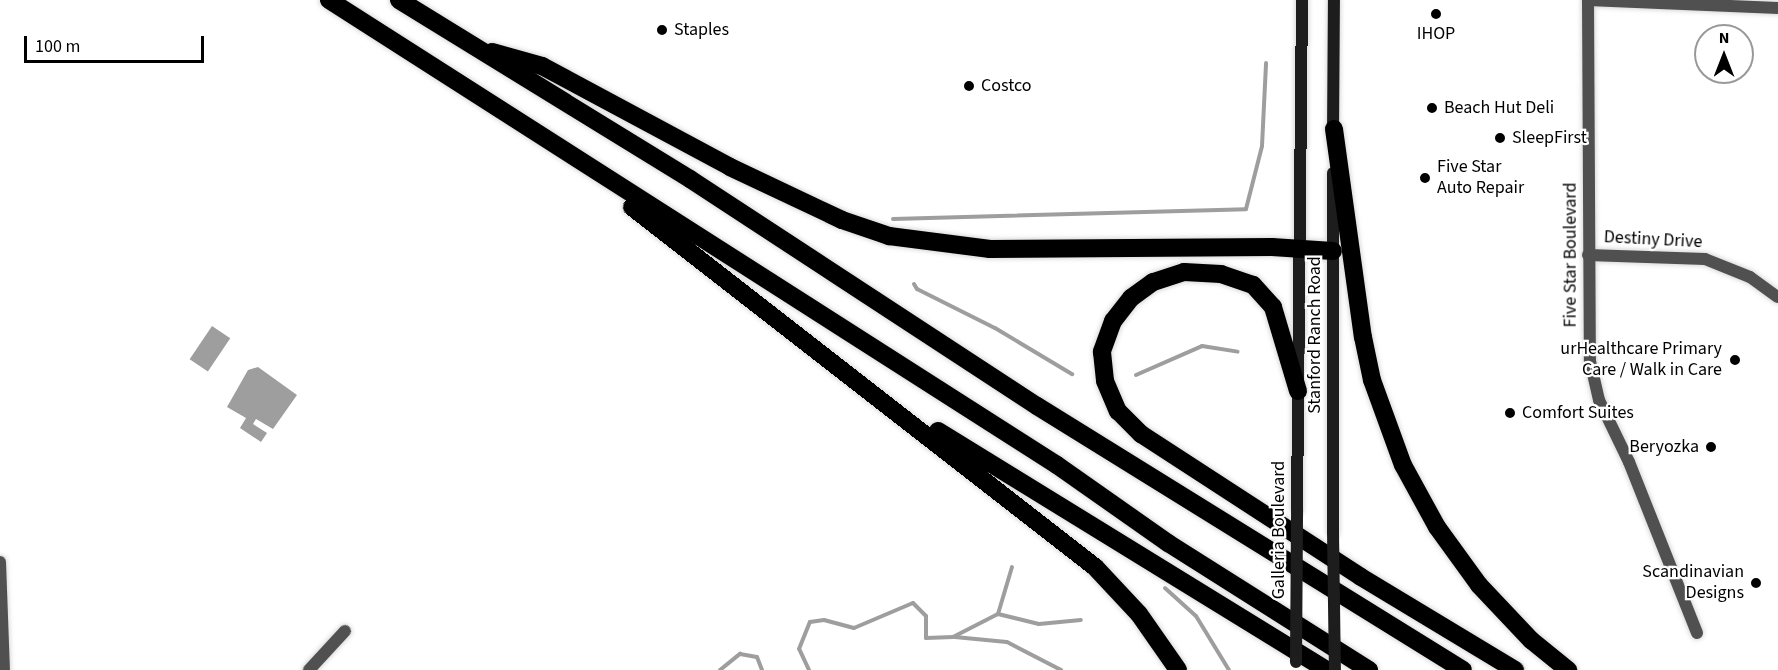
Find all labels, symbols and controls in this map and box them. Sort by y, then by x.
marker: IHOP [1429,7,1443,21]
place label: Staples [674,19,729,41]
marker: Staples [655,23,669,37]
place label: IHOP [1417,23,1455,45]
scale bar [27,24,207,62]
north arrow [1694,24,1754,84]
text: N [1719,27,1729,49]
text: 100 m [35,34,80,59]
place label: Costco [981,75,1032,97]
marker: Costco [962,79,976,93]
place label: Beach Hut Deli [1444,97,1554,119]
marker: Beach Hut Deli [1425,101,1439,115]
place label: SleepFirst [1512,127,1587,149]
marker: SleepFirst [1493,131,1507,145]
place label: Five Star Auto Repair [1437,157,1524,200]
marker: Five Star Auto Repair [1418,171,1432,185]
street label: Five Star Boulevard [1560,183,1582,327]
street label: Destiny Drive [1603,227,1703,253]
street label: Stanford Ranch Road [1304,256,1326,414]
place label: urHealthcare Primary Care / Walk in Care [1560,339,1722,382]
marker: urHealthcare Primary Care / Walk in Care [1726,351,1744,369]
place label: Comfort Suites [1522,402,1634,424]
marker: Comfort Suites [1503,406,1517,420]
place label: Beryozka [1629,436,1699,458]
marker: Beryozka [1704,440,1718,454]
street label: Galleria Boulevard [1268,461,1290,599]
place label: Scandinavian Designs [1642,562,1744,604]
marker: Scandinavian Designs [1749,576,1763,590]

